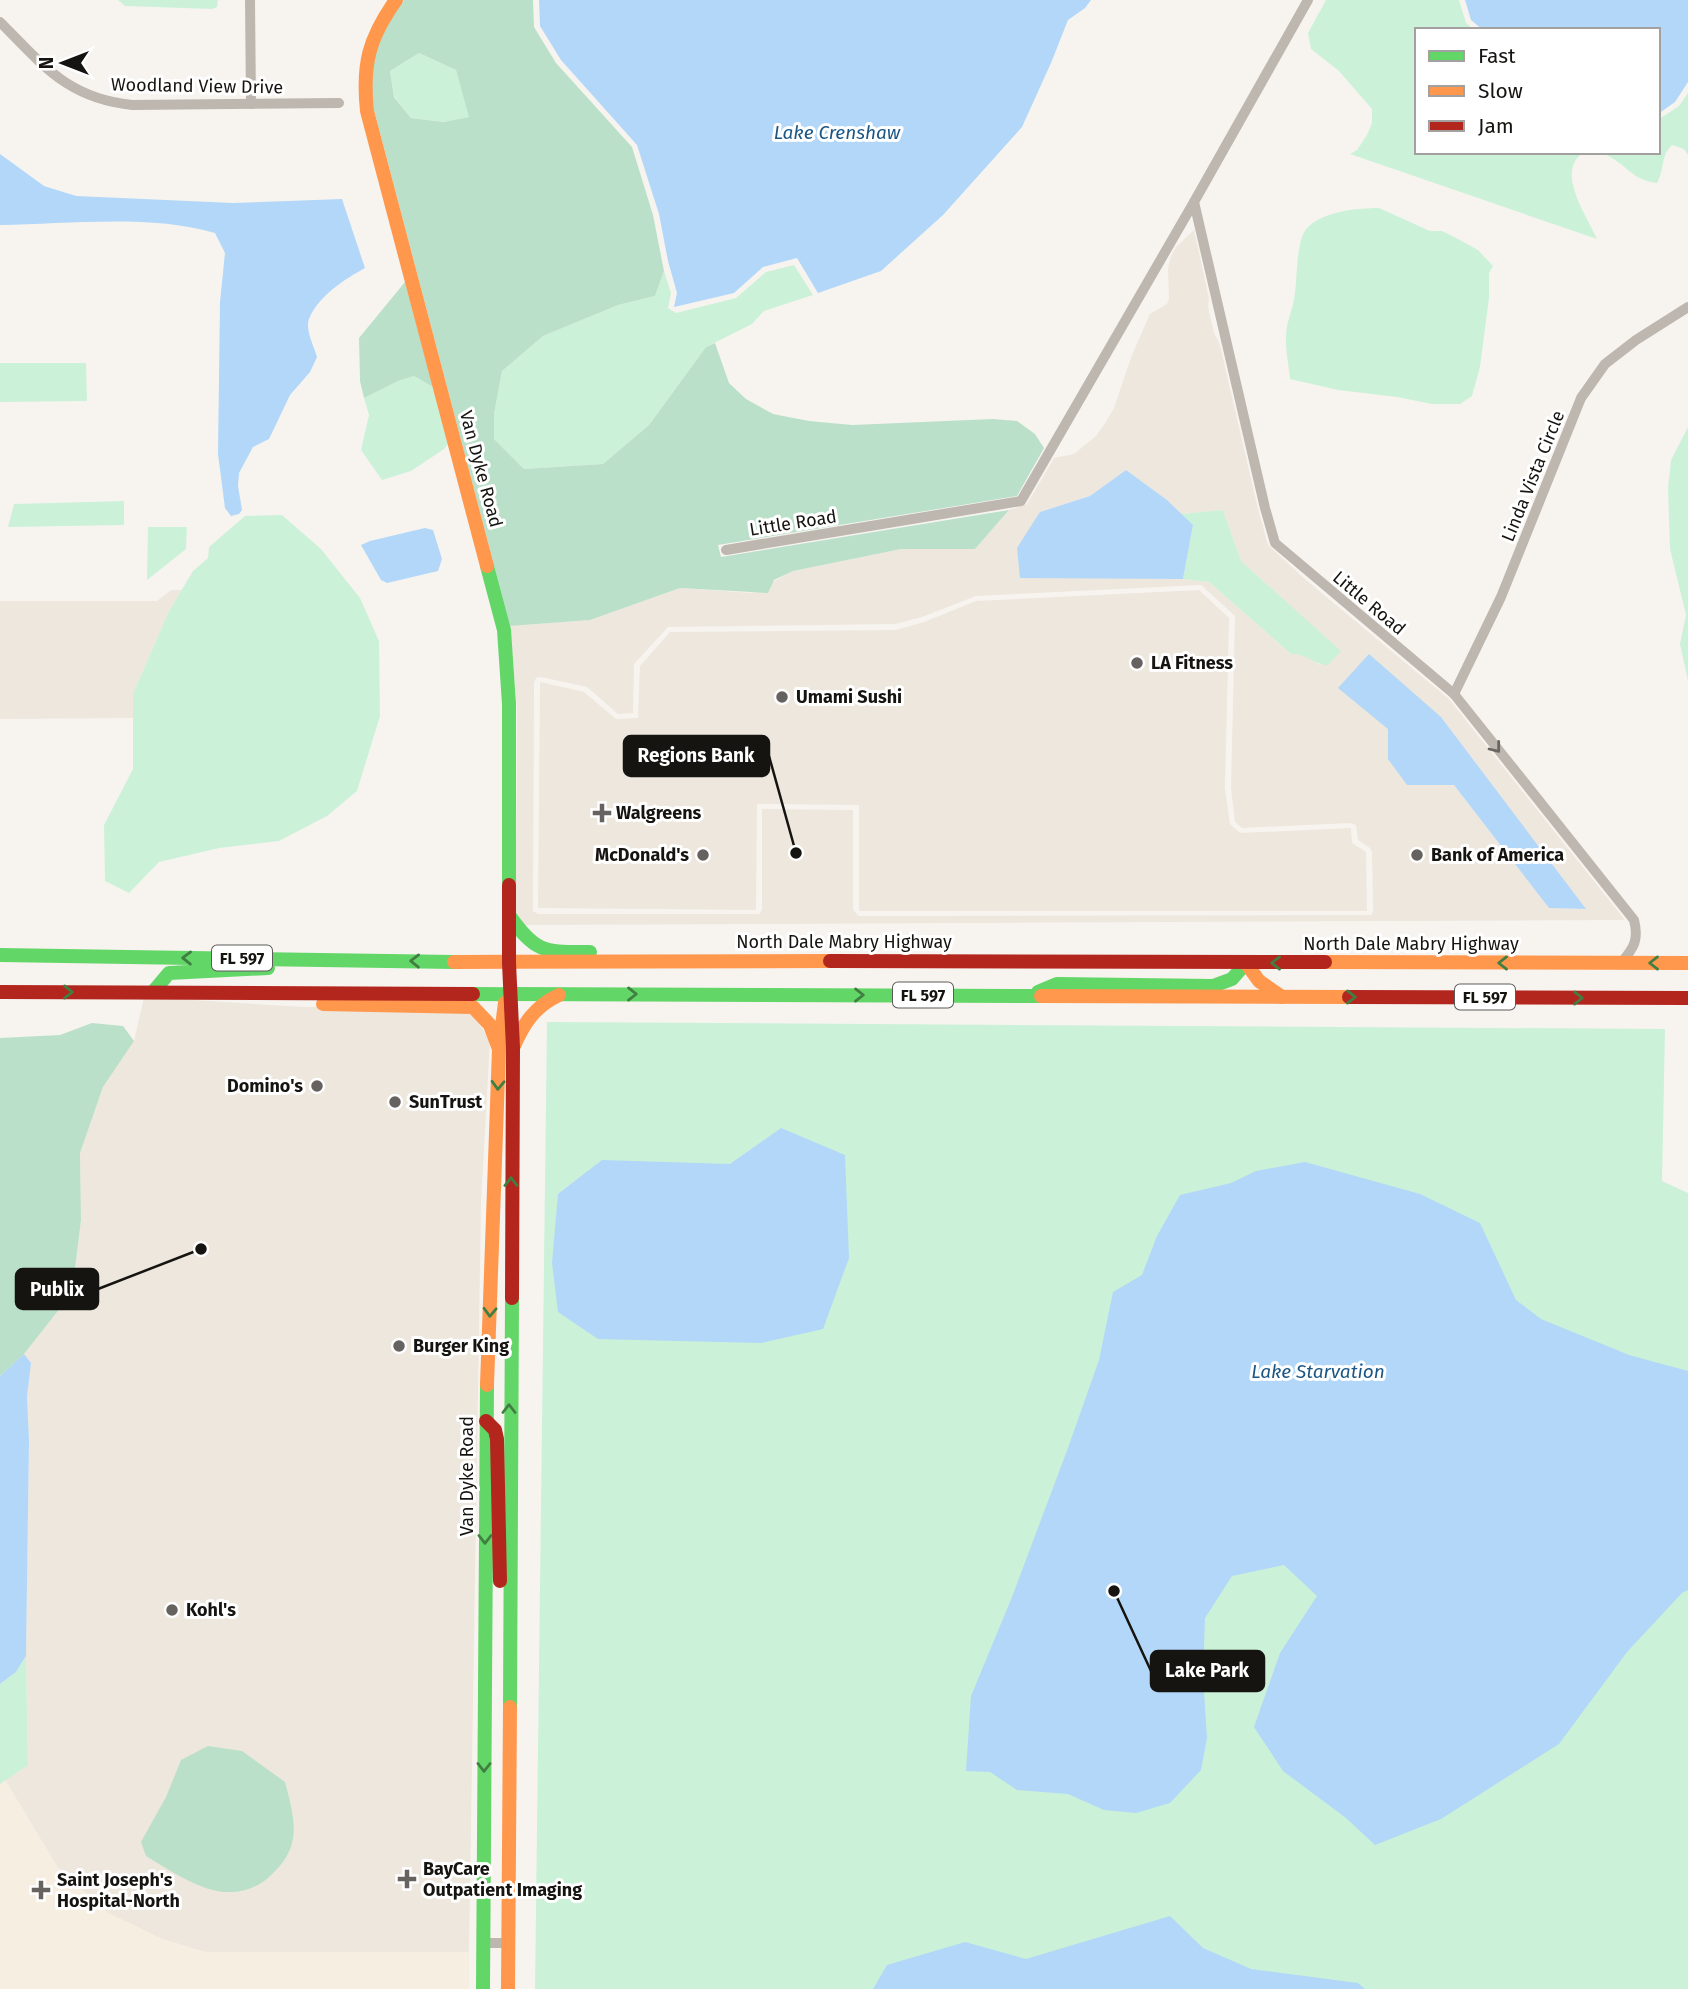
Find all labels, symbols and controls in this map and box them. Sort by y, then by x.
north arrow [28,28,98,98]
legend [1415,28,1660,154]
text: Fast [1478,43,1516,69]
text: N [35,57,58,69]
street label: Woodland View Drive [111,73,283,99]
text: Slow [1478,78,1523,104]
text: Jam [1478,113,1514,139]
water label: Lake Crenshaw [774,121,901,144]
street label: Linda Vista Circle [1497,407,1569,545]
street label: Van Dyke Road [455,408,507,530]
street label: Little Road [748,505,838,541]
street label: Little Road [1328,566,1410,640]
place label: LA Fitness [1151,652,1233,674]
marker: LA Fitness [1129,655,1145,671]
place label: Umami Sushi [796,686,902,708]
marker: Umami Sushi [774,689,790,705]
callout: Regions Bank [624,736,769,776]
one-way arrow [1488,740,1501,752]
text: Regions Bank [637,744,755,767]
place label: Walgreens [616,802,702,824]
marker: Walgreens [594,805,610,821]
place label: McDonald's [595,844,689,866]
place label: Bank of America [1431,844,1564,866]
marker: McDonald's [695,847,711,863]
marker: Bank of America [1409,847,1425,863]
street label: North Dale Mabry Highway [736,931,952,953]
street label: North Dale Mabry Highway [1303,933,1519,955]
road number: FL 597 [212,946,272,970]
one-way arrow [182,950,192,966]
one-way arrow [409,953,420,969]
one-way arrow [1270,955,1280,971]
one-way arrow [1497,955,1508,971]
one-way arrow [1648,955,1659,971]
road number: FL 597 [893,982,953,1007]
one-way arrow [63,984,74,1000]
road number: FL 597 [1455,984,1515,1009]
one-way arrow [626,986,637,1001]
one-way arrow [854,987,865,1003]
one-way arrow [1346,989,1356,1005]
one-way arrow [1573,990,1584,1006]
place label: Domino's [227,1075,303,1097]
marker: Domino's [309,1078,325,1094]
one-way arrow [491,1079,506,1090]
place label: SunTrust [409,1091,483,1113]
marker: SunTrust [387,1094,403,1110]
one-way arrow [504,1176,519,1187]
callout: Publix [16,1269,98,1309]
text: Publix [30,1278,84,1301]
one-way arrow [482,1307,498,1318]
place label: Burger King [413,1335,509,1357]
marker: Burger King [391,1338,407,1354]
water label: Lake Starvation [1251,1360,1385,1383]
one-way arrow [501,1403,517,1414]
street label: Van Dyke Road [456,1416,478,1536]
one-way arrow [478,1534,493,1545]
place label: Kohl's [186,1599,236,1621]
marker: Kohl's [164,1602,180,1618]
callout: Lake Park [1151,1651,1264,1691]
text: Lake Park [1165,1659,1250,1682]
one-way arrow [476,1762,492,1773]
place label: BayCare Outpatient Imaging [423,1858,582,1901]
place label: Saint Joseph's Hospital-North [57,1869,180,1912]
marker: BayCare Outpatient Imaging [397,1869,417,1889]
marker: Saint Joseph's Hospital-North [31,1880,51,1900]

